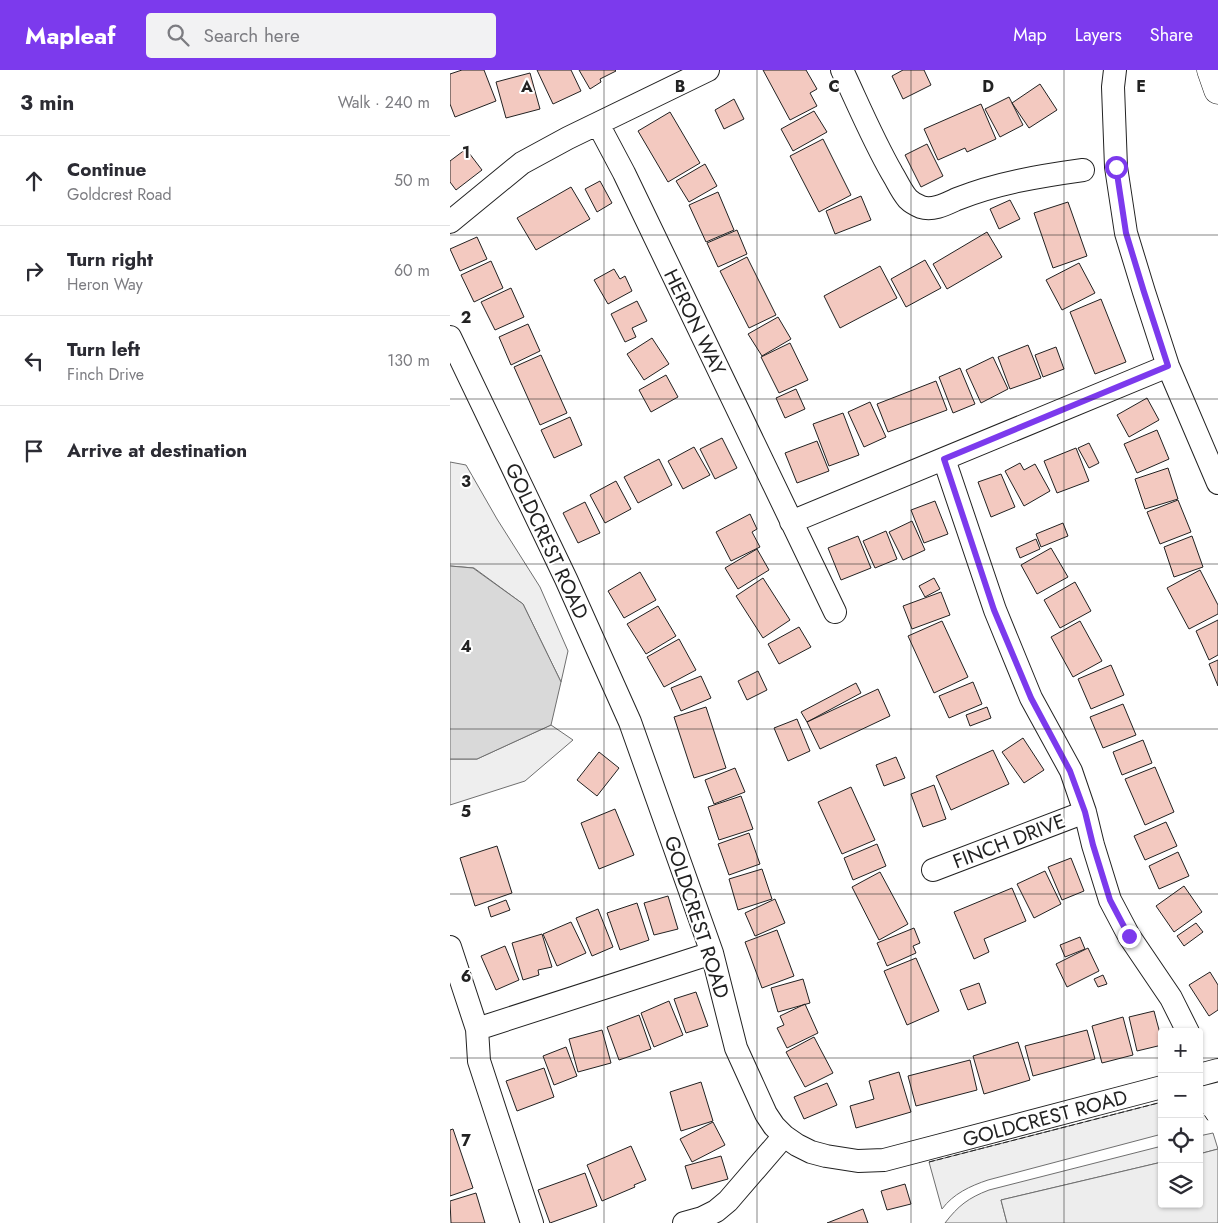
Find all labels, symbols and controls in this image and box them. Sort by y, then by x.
search box [146,13,496,58]
text: Mapleaf [25,18,116,53]
icon: search [164,21,192,49]
text: Search here [204,22,300,49]
text: Map [1013,22,1047,48]
text: Layers [1075,22,1122,48]
text: Share [1150,22,1193,48]
text: A [520,75,533,98]
text: B [675,75,685,98]
text: C [828,75,840,98]
text: D [982,75,994,98]
text: E [1136,75,1146,98]
text: 3 min [20,88,74,118]
text: Walk · 240 m [338,91,430,114]
text: 1 [462,141,470,164]
text: Continue [67,156,146,183]
route start [1105,156,1128,179]
icon: ahead [20,167,48,195]
text: 50 m [394,169,430,192]
text: Goldcrest Road [67,183,172,206]
text: Turn right [67,246,153,273]
icon: right [20,257,48,285]
text: 60 m [394,259,430,282]
street label: HERON WAY [656,264,733,381]
text: Heron Way [67,273,143,296]
text: 2 [461,306,471,329]
text: Turn left [67,336,140,363]
icon: left [20,347,48,375]
text: 130 m [387,349,430,372]
text: Finch Drive [67,363,144,386]
icon: arrive [20,437,48,465]
text: Arrive at destination [67,437,247,464]
street label: GOLDCREST ROAD [498,458,595,624]
text: 3 [461,470,471,493]
text: 4 [460,635,472,658]
text: 5 [461,800,471,823]
street label: FINCH DRIVE [949,807,1070,876]
street label: GOLDCREST ROAD [657,832,736,1002]
route end [1118,925,1141,948]
text: 6 [461,965,471,988]
map controls [1158,1028,1203,1208]
button: + [1158,1028,1203,1073]
button: − [1158,1073,1203,1118]
street label: GOLDCREST ROAD [960,1083,1131,1154]
button: locate [1158,1118,1203,1163]
text: 7 [461,1129,471,1152]
button: layers [1158,1163,1203,1208]

